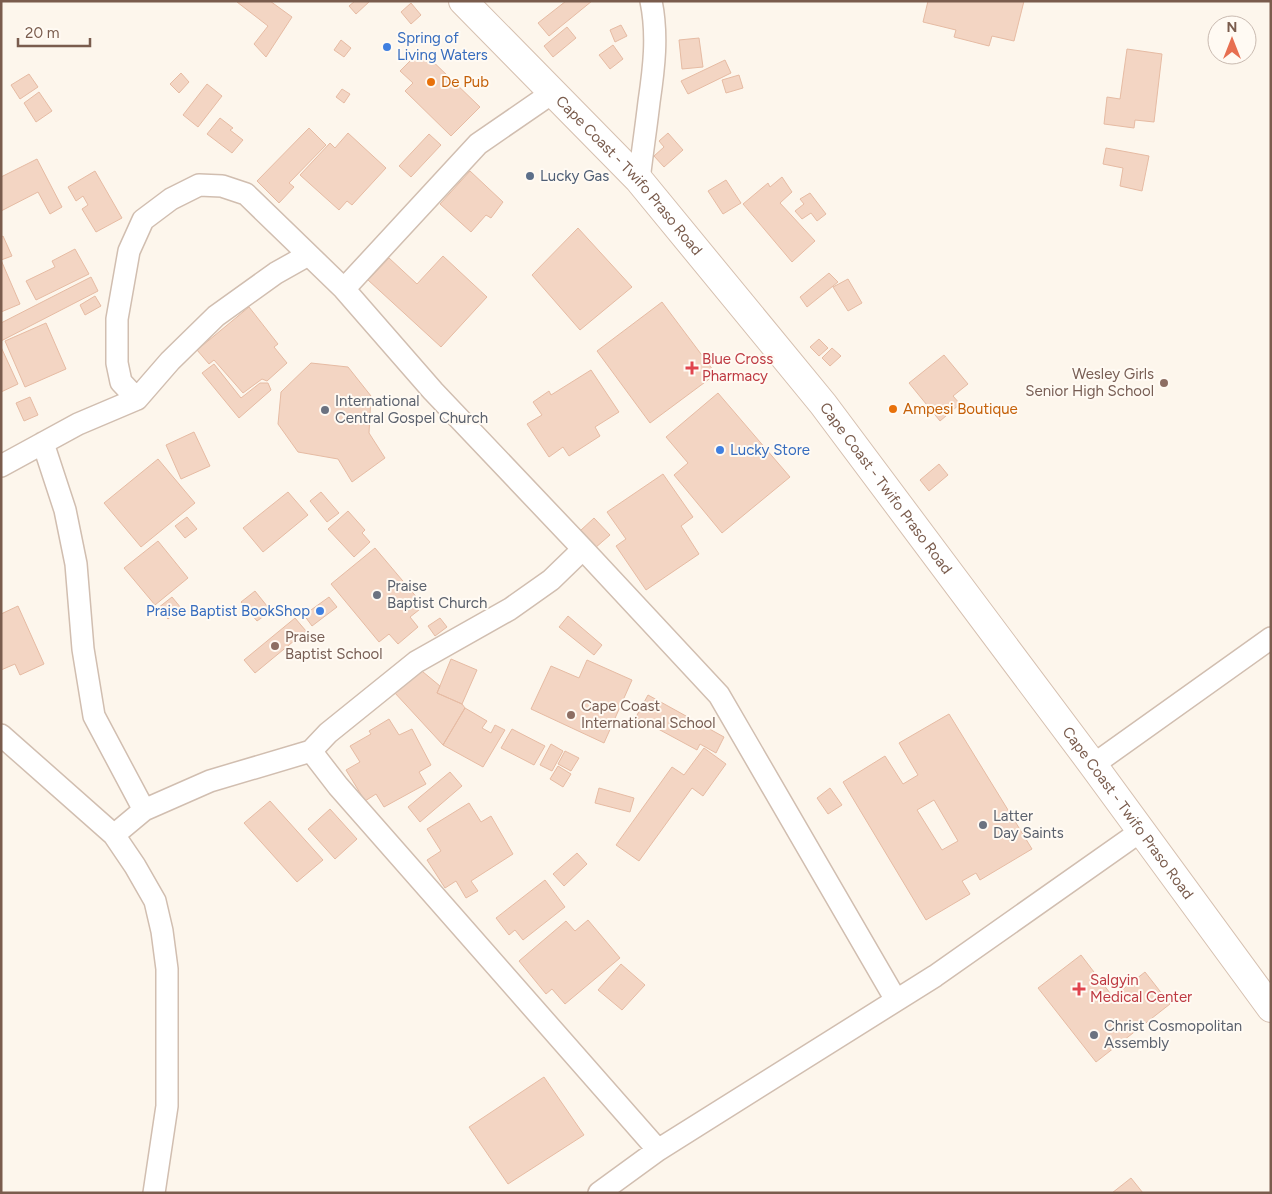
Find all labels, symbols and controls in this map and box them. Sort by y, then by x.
scale bar [18,15,90,47]
north arrow [1207,15,1257,65]
text: N [1227,19,1237,36]
text: 20 m [25,24,59,42]
place label: Spring of Living Waters [397,29,488,64]
marker: Spring of Living Waters [381,41,393,53]
place label: De Pub [441,73,489,91]
marker: De Pub [425,76,437,88]
street label: Cape Coast - Twifo Praso Road [552,92,706,259]
place label: Lucky Gas [540,167,609,185]
marker: Lucky Gas [524,170,536,182]
place label: Blue Cross Pharmacy [702,350,773,385]
marker: Blue Cross Pharmacy [686,362,698,374]
place label: Wesley Girls Senior High School [1025,365,1154,400]
marker: Wesley Girls Senior High School [1158,377,1170,389]
place label: International Central Gospel Church [335,392,488,427]
street label: Cape Coast - Twifo Praso Road [816,399,956,577]
place label: Ampesi Boutique [903,400,1018,418]
marker: Ampesi Boutique [887,403,899,415]
marker: International Central Gospel Church [319,404,331,416]
place label: Lucky Store [730,441,810,459]
marker: Lucky Store [714,444,726,456]
place label: Praise Baptist Church [387,577,487,612]
marker: Praise Baptist Church [371,589,383,601]
place label: Praise Baptist BookShop [146,602,310,620]
marker: Praise Baptist BookShop [314,605,326,617]
place label: Praise Baptist School [285,628,383,663]
marker: Praise Baptist School [269,640,281,652]
place label: Cape Coast International School [581,697,716,732]
marker: Cape Coast International School [565,709,577,721]
street label: Cape Coast - Twifo Praso Road [1059,723,1197,903]
place label: Latter Day Saints [993,807,1064,842]
marker: Latter Day Saints [977,819,989,831]
place label: Salgyin Medical Center [1090,971,1192,1006]
marker: Salgyin Medical Center [1072,982,1086,996]
place label: Christ Cosmopolitan Assembly [1104,1017,1242,1052]
marker: Christ Cosmopolitan Assembly [1088,1029,1100,1041]

